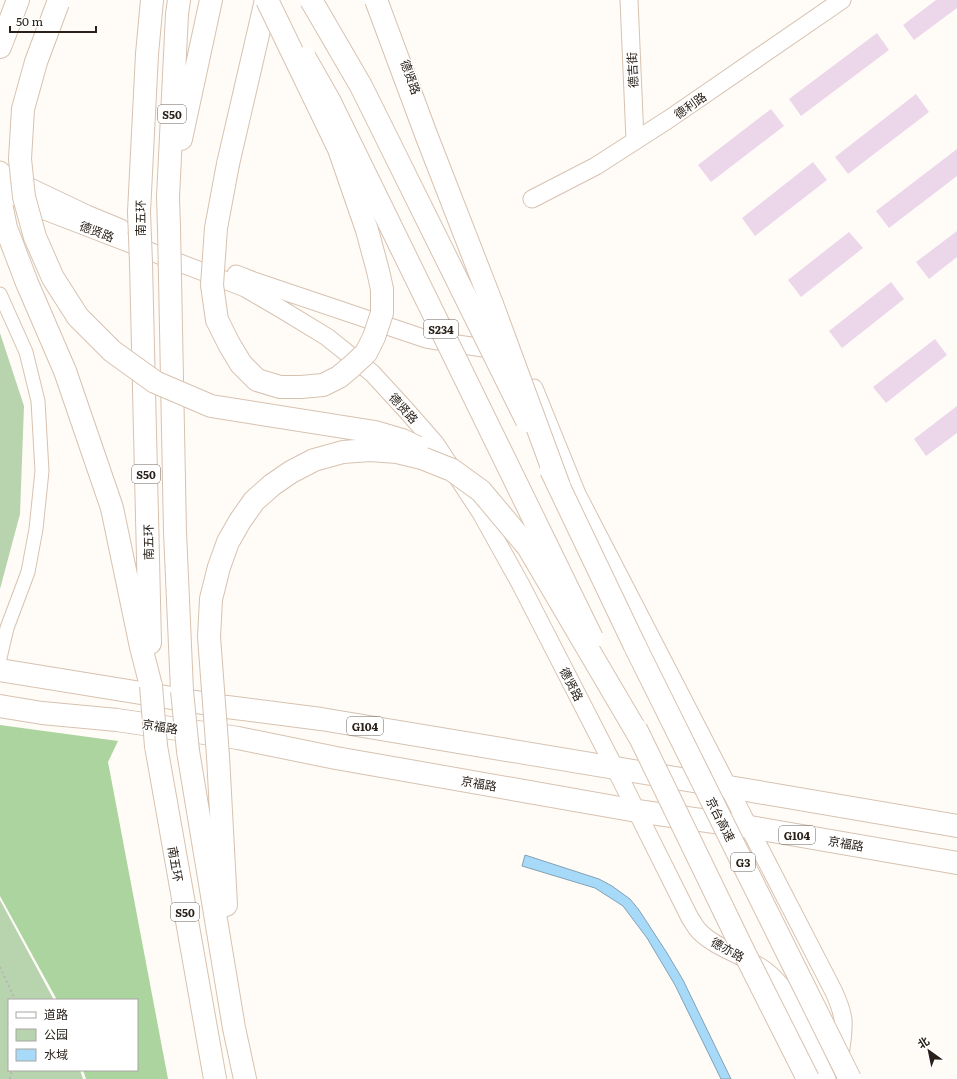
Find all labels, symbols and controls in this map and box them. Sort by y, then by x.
scale bar [10,8,96,34]
text: 50 m [16,12,43,30]
street label: 德吉街 [622,52,642,88]
street label: 德贤路 [396,57,426,97]
street label: 德利路 [670,87,710,123]
road number: S50 [158,105,186,123]
street label: 南五环 [131,200,149,236]
street label: 德贤路 [77,216,117,246]
road number: S234 [424,320,458,338]
street label: 德贤路 [385,389,423,427]
road number: S50 [132,465,160,483]
street label: 南五环 [139,524,157,560]
street label: 德贤路 [556,664,588,704]
street label: 京福路 [141,714,179,738]
road number: G104 [347,717,383,735]
street label: 京福路 [460,771,498,795]
street label: 京台高速 [702,794,740,844]
road number: G104 [779,826,815,844]
street label: 京福路 [827,831,865,855]
street label: 南五环 [164,845,188,883]
road number: G3 [731,853,755,871]
road number: S50 [171,903,199,921]
street label: 德亦路 [708,932,748,966]
legend [8,999,138,1071]
text: 道路 [44,1005,68,1023]
text: 公园 [44,1025,68,1043]
north arrow [909,1031,949,1071]
text: 北 [914,1032,932,1051]
text: 水域 [44,1045,68,1063]

